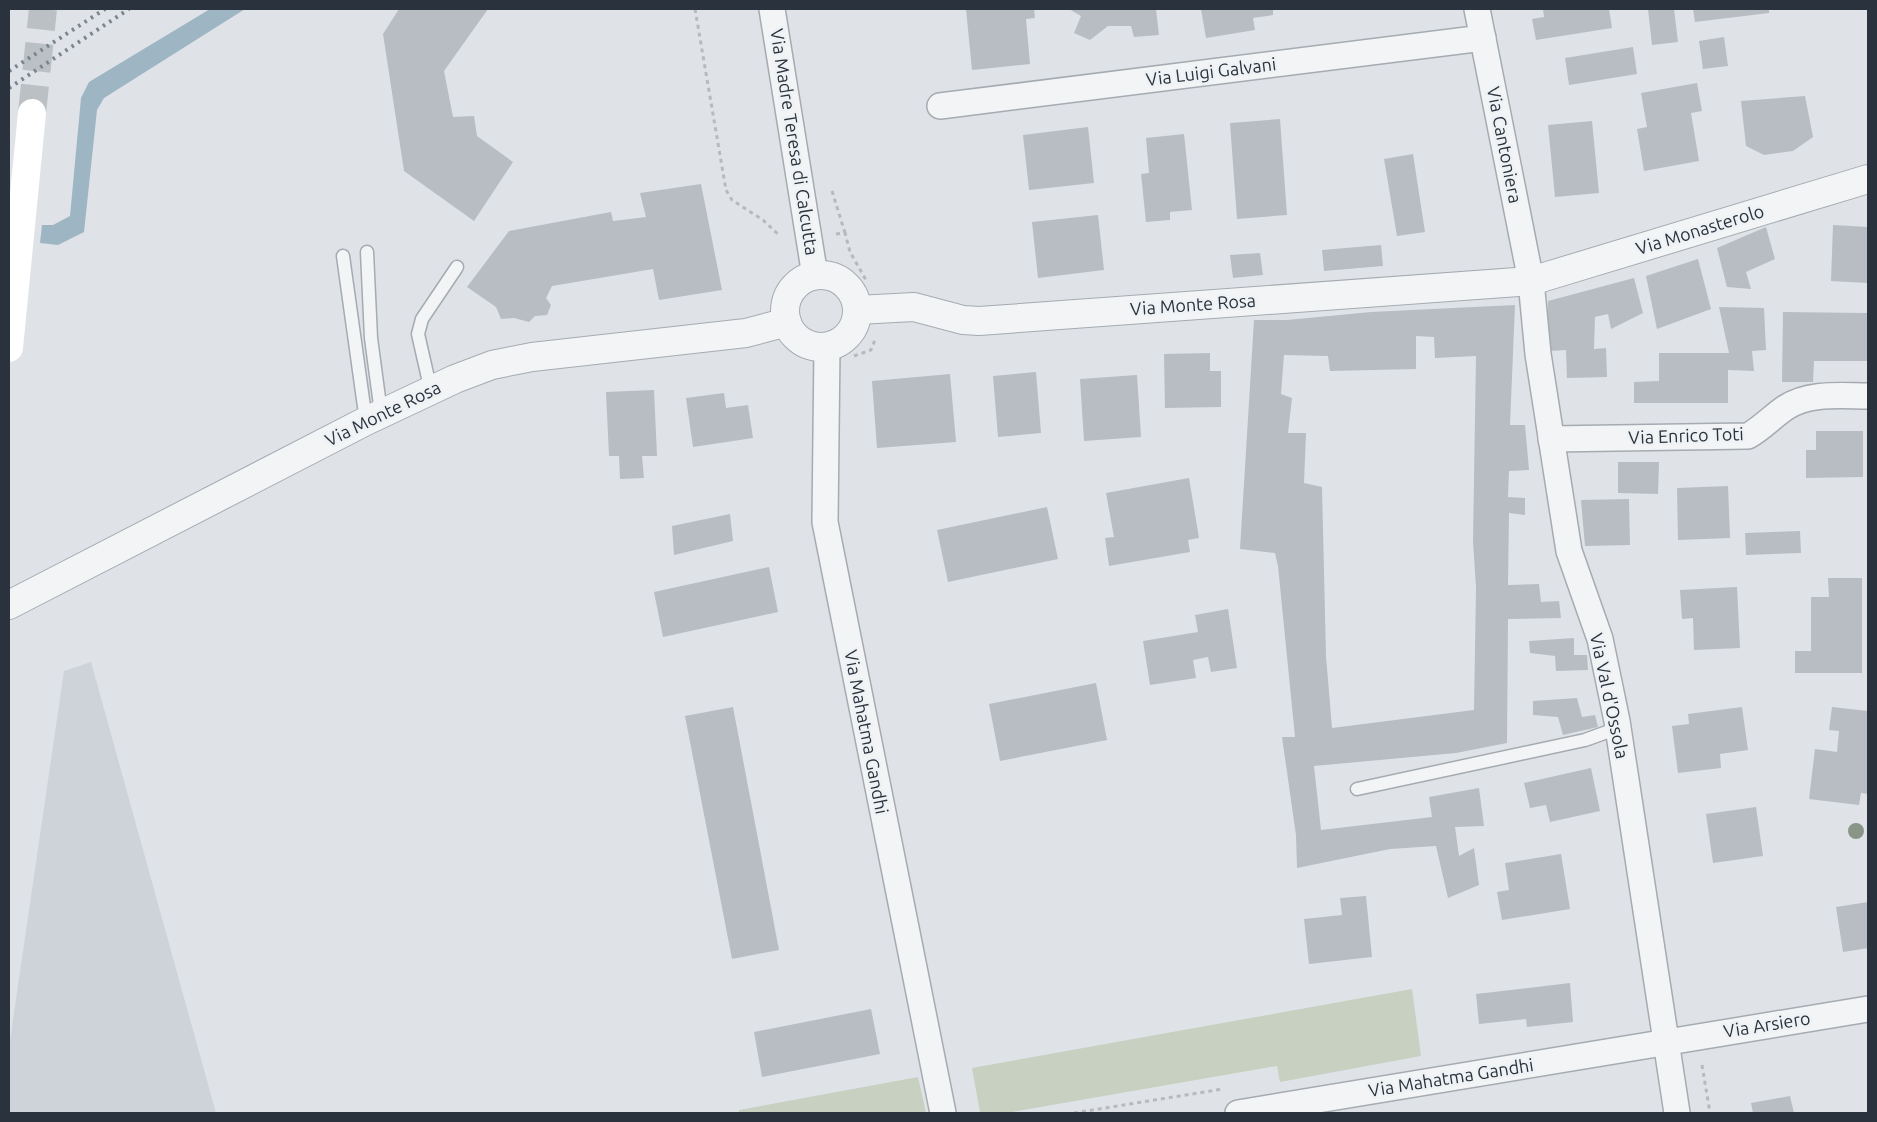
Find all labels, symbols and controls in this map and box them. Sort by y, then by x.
street label: Via Madre Teresa di Calcutta [767,27,823,257]
street label: Via Luigi Galvani [1145,53,1277,89]
street label: Via Cantoniera [1484,85,1526,205]
street label: Via Monasterolo [1633,200,1766,258]
street label: Via Monte Rosa [1129,290,1257,318]
street label: Via Monte Rosa [322,376,444,450]
street label: Via Enrico Toti [1628,423,1744,447]
street label: Via Val d'Ossola [1587,631,1633,760]
street label: Via Mahatma Gandhi [841,648,893,816]
street label: Via Arsiero [1722,1007,1812,1041]
street label: Via Mahatma Gandhi [1367,1054,1535,1100]

